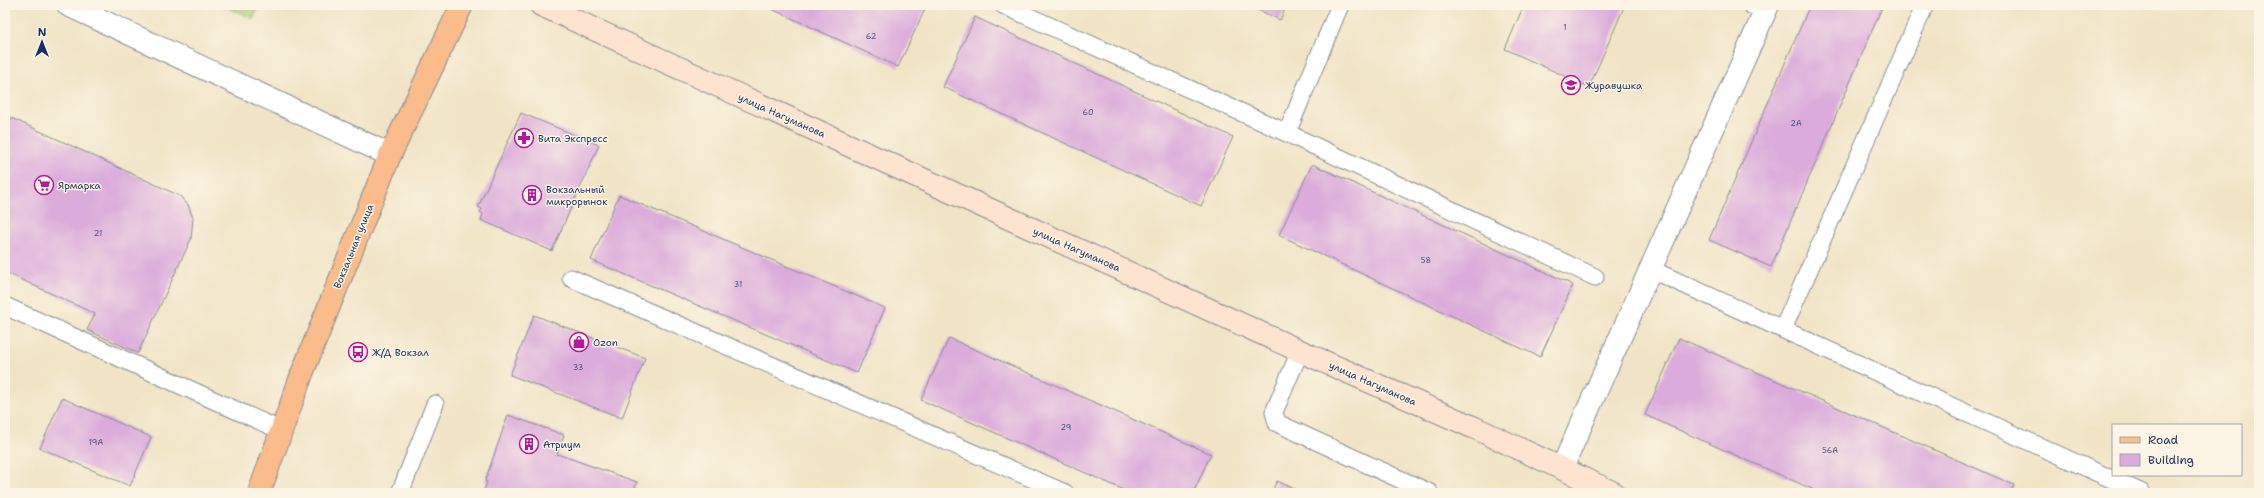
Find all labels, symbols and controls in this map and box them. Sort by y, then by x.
north arrow [22,22,62,62]
house number: 1 [1563,22,1567,33]
text: N [38,25,47,40]
house number: 62 [866,31,877,42]
school or university icon: Журавушка [1560,74,1582,96]
place label: Журавушка [1585,79,1643,92]
street label: улица Нагуманова [736,90,828,141]
house number: 60 [1083,107,1094,118]
house number: 2А [1790,118,1802,129]
pharmacy icon: Вита Экспресс [513,127,535,149]
place label: Вита Экспресс [538,132,607,145]
supermarket icon: Ярмарка [33,174,55,196]
place label: Ярмарка [58,179,102,192]
place label: Вокзальный микрорынок [546,183,608,208]
building icon: Вокзальный микрорынок [521,184,543,206]
street label: Вокзальная улица [331,201,377,290]
street label: улица Нагуманова [1031,224,1123,275]
house number: 21 [94,228,102,239]
house number: 58 [1421,255,1431,266]
house number: 31 [734,279,742,290]
shop icon: Ozon [568,331,590,353]
place label: Ozon [593,336,618,349]
bus stop icon: Ж/Д Вокзал [347,341,369,363]
place label: Ж/Д Вокзал [372,346,429,359]
street label: улица Нагуманова [1327,358,1419,409]
house number: 33 [573,362,583,373]
house number: 29 [1061,422,1071,433]
legend [2112,424,2242,476]
text: Road [2148,432,2179,448]
building icon: Атриум [518,433,540,455]
house number: 19А [89,437,103,448]
place label: Атриум [543,438,581,451]
house number: 56А [1822,445,1838,456]
text: Building [2148,452,2194,468]

